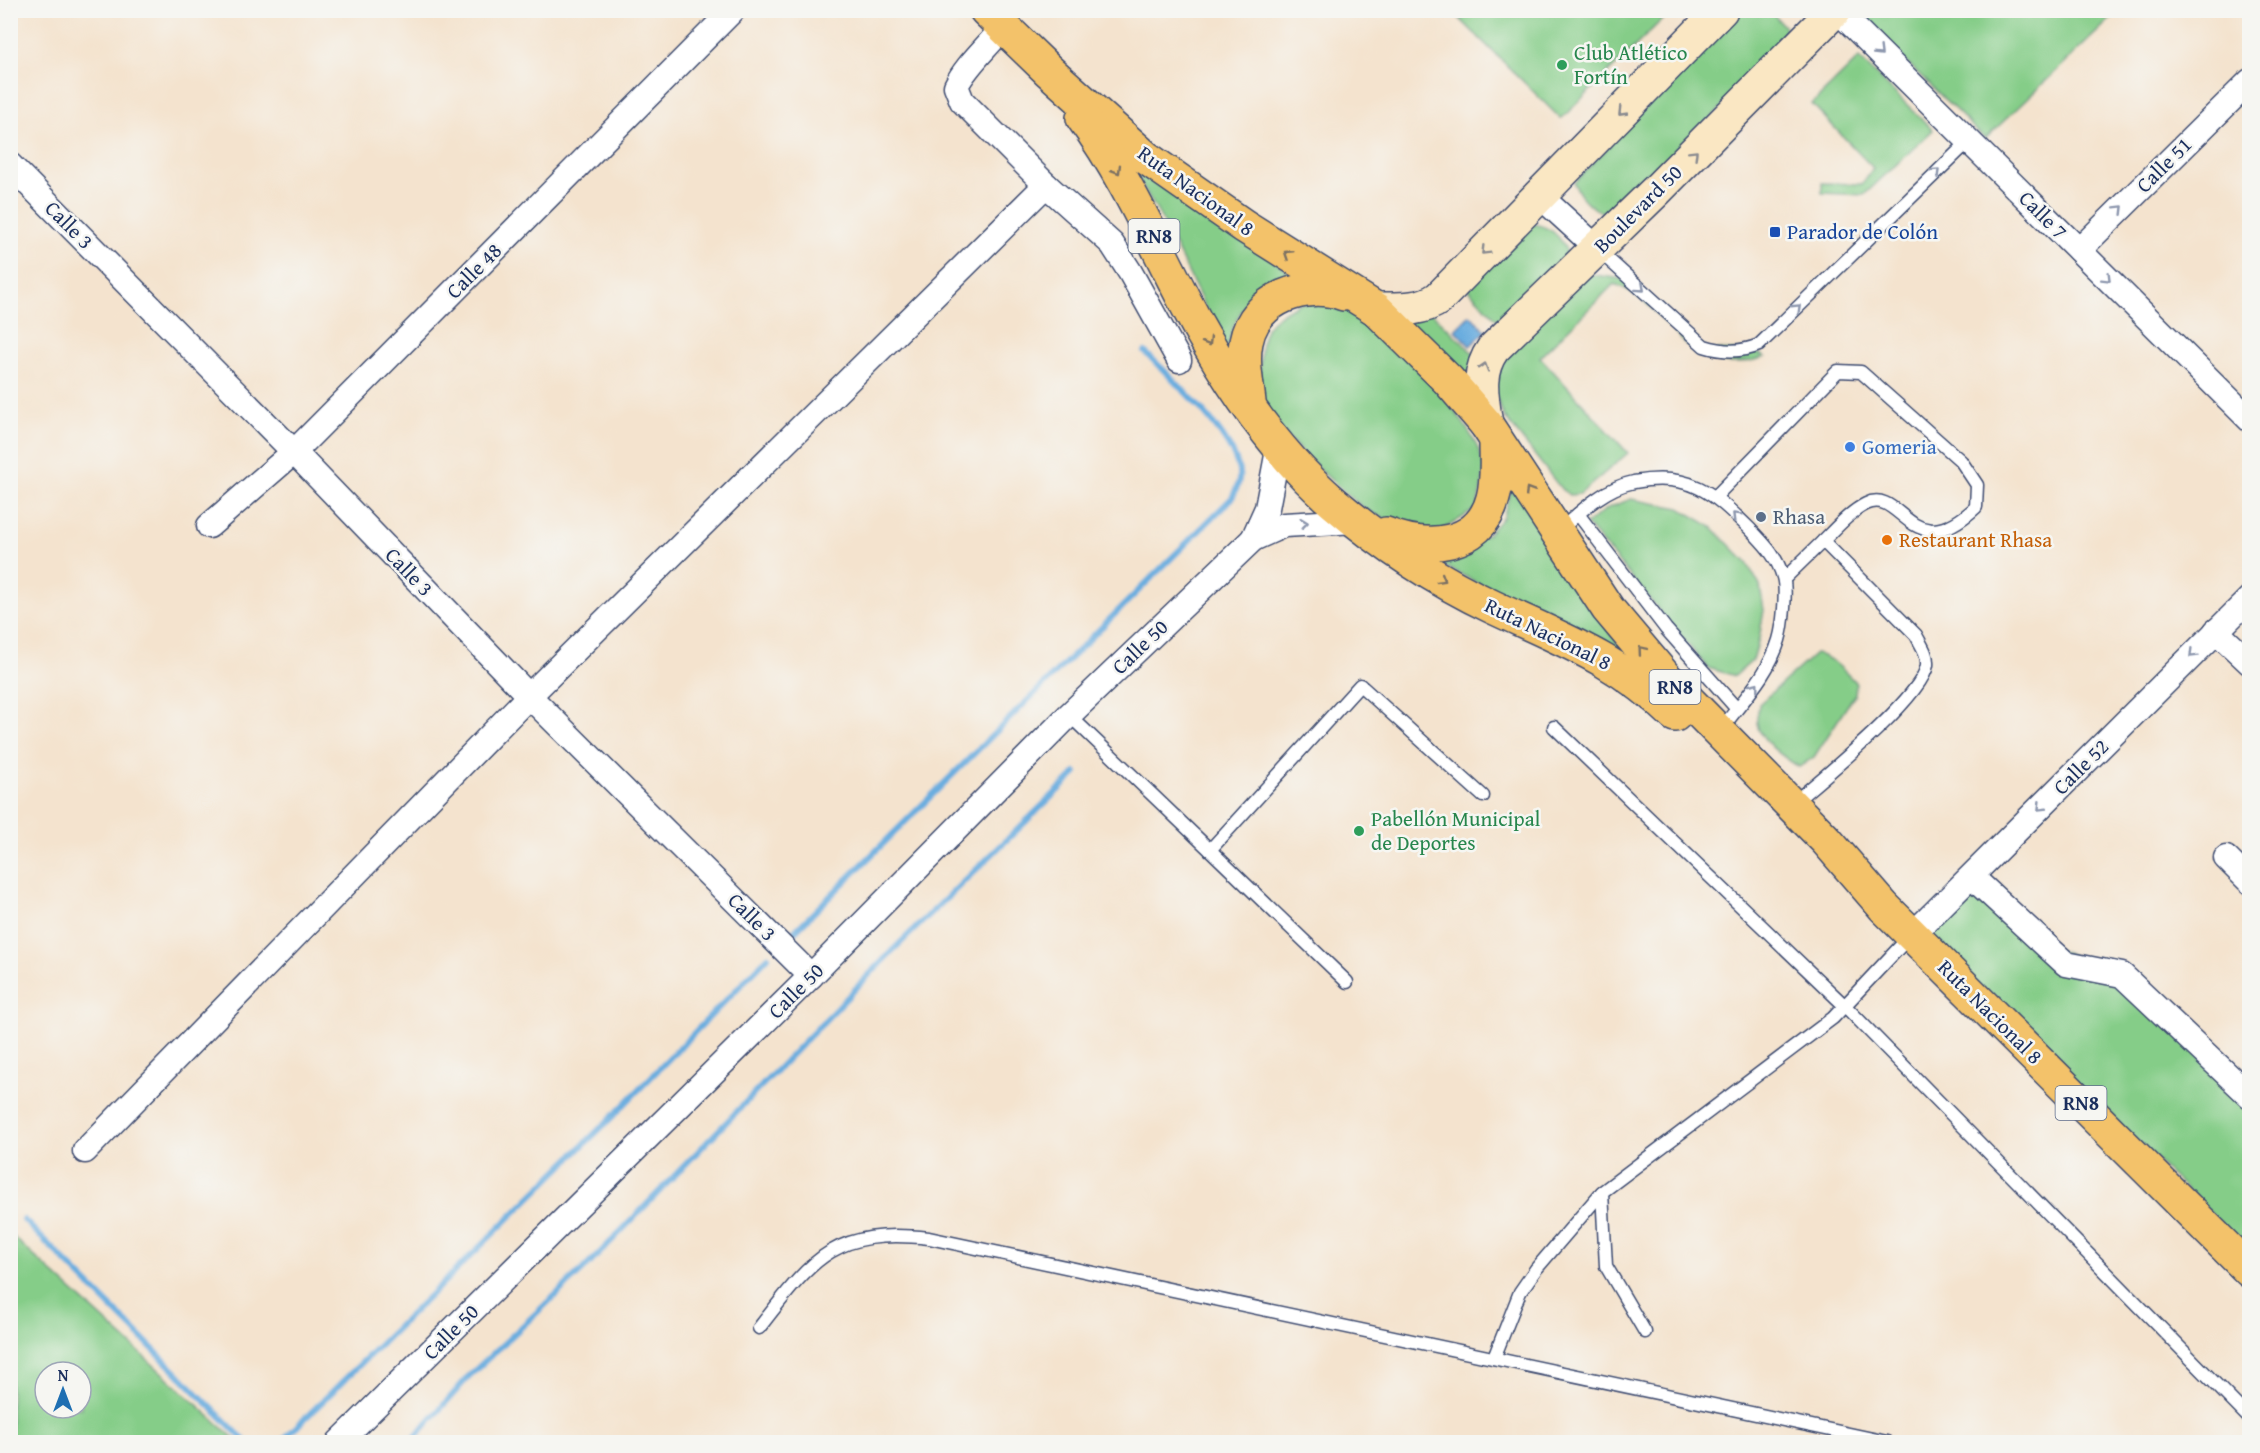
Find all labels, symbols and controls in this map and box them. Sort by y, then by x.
place label: Club Atlético Fortín [1574,37,1687,92]
one-way arrow [1871,44,1882,55]
marker: Club Atlético Fortín [1555,58,1569,72]
one-way arrow [1618,105,1629,116]
street label: Calle 51 [2129,130,2199,200]
street label: Ruta Nacional 8 [1132,138,1261,243]
one-way arrow [1686,150,1697,161]
street label: Boulevard 50 [1586,157,1689,260]
one-way arrow [1110,164,1121,174]
one-way arrow [1929,169,1940,180]
street label: Calle 7 [2012,183,2075,246]
street label: Calle 3 [38,193,101,256]
one-way arrow [2113,205,2124,216]
place label: Parador de Colón [1787,216,1938,247]
road number: RN8 [1128,219,1180,253]
marker: Parador de Colón [1768,225,1782,239]
street label: Calle 48 [439,236,509,306]
one-way arrow [1481,244,1492,255]
one-way arrow [1284,250,1294,262]
one-way arrow [2099,270,2110,281]
one-way arrow [1634,281,1645,292]
one-way arrow [1789,305,1800,316]
one-way arrow [1201,336,1213,346]
one-way arrow [1477,362,1490,373]
place label: Gomeria [1862,431,1937,462]
marker: Gomeria [1843,440,1857,454]
one-way arrow [1525,487,1537,497]
place label: Rhasa [1773,501,1825,532]
marker: Rhasa [1754,510,1768,524]
one-way arrow [1732,512,1743,523]
one-way arrow [1299,517,1308,529]
place label: Restaurant Rhasa [1899,524,2052,555]
marker: Restaurant Rhasa [1880,533,1894,547]
street label: Calle 3 [378,540,441,603]
one-way arrow [1436,572,1446,584]
street label: Ruta Nacional 8 [1480,590,1617,678]
street label: Calle 50 [1104,612,1175,681]
one-way arrow [1639,646,1650,657]
one-way arrow [2190,647,2200,658]
road number: RN8 [1650,670,1700,704]
one-way arrow [1747,682,1758,693]
street label: Calle 52 [2046,732,2116,802]
one-way arrow [2037,799,2048,810]
place label: Pabellón Municipal de Deportes [1371,803,1541,858]
marker: Pabellón Municipal de Deportes [1352,824,1366,838]
street label: Calle 3 [721,885,784,948]
street label: Ruta Nacional 8 [1931,952,2050,1071]
street label: Calle 50 [761,956,831,1026]
road number: RN8 [2056,1086,2106,1120]
street label: Calle 50 [416,1297,486,1367]
north arrow [33,1360,93,1420]
text: N [58,1363,69,1387]

